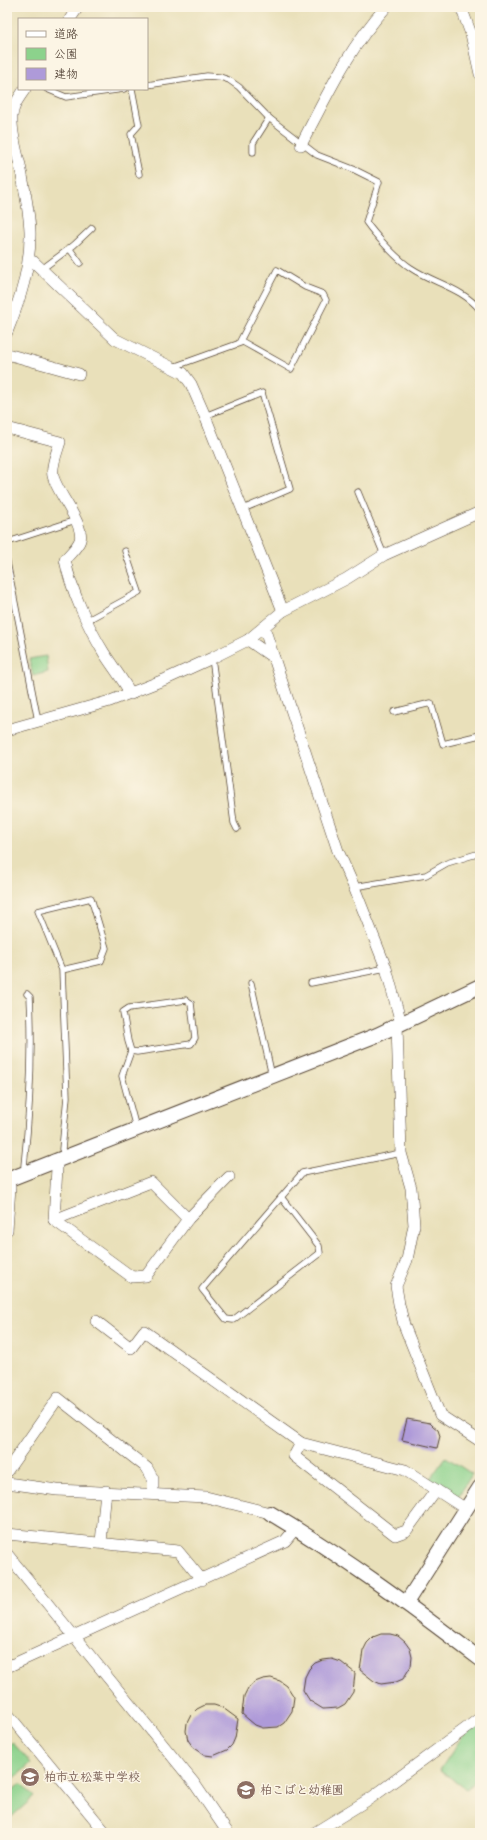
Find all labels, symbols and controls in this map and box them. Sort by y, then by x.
legend [18,18,148,90]
text: 道路 [54,26,78,42]
text: 公園 [54,46,78,62]
text: 建物 [54,66,78,82]
school or university icon: 柏市立松葉中学校 [19,1766,41,1788]
place label: 柏市立松葉中学校 [44,1769,140,1785]
school or university icon: 柏こばと幼稚園 [235,1779,257,1801]
place label: 柏こばと幼稚園 [260,1782,344,1798]

